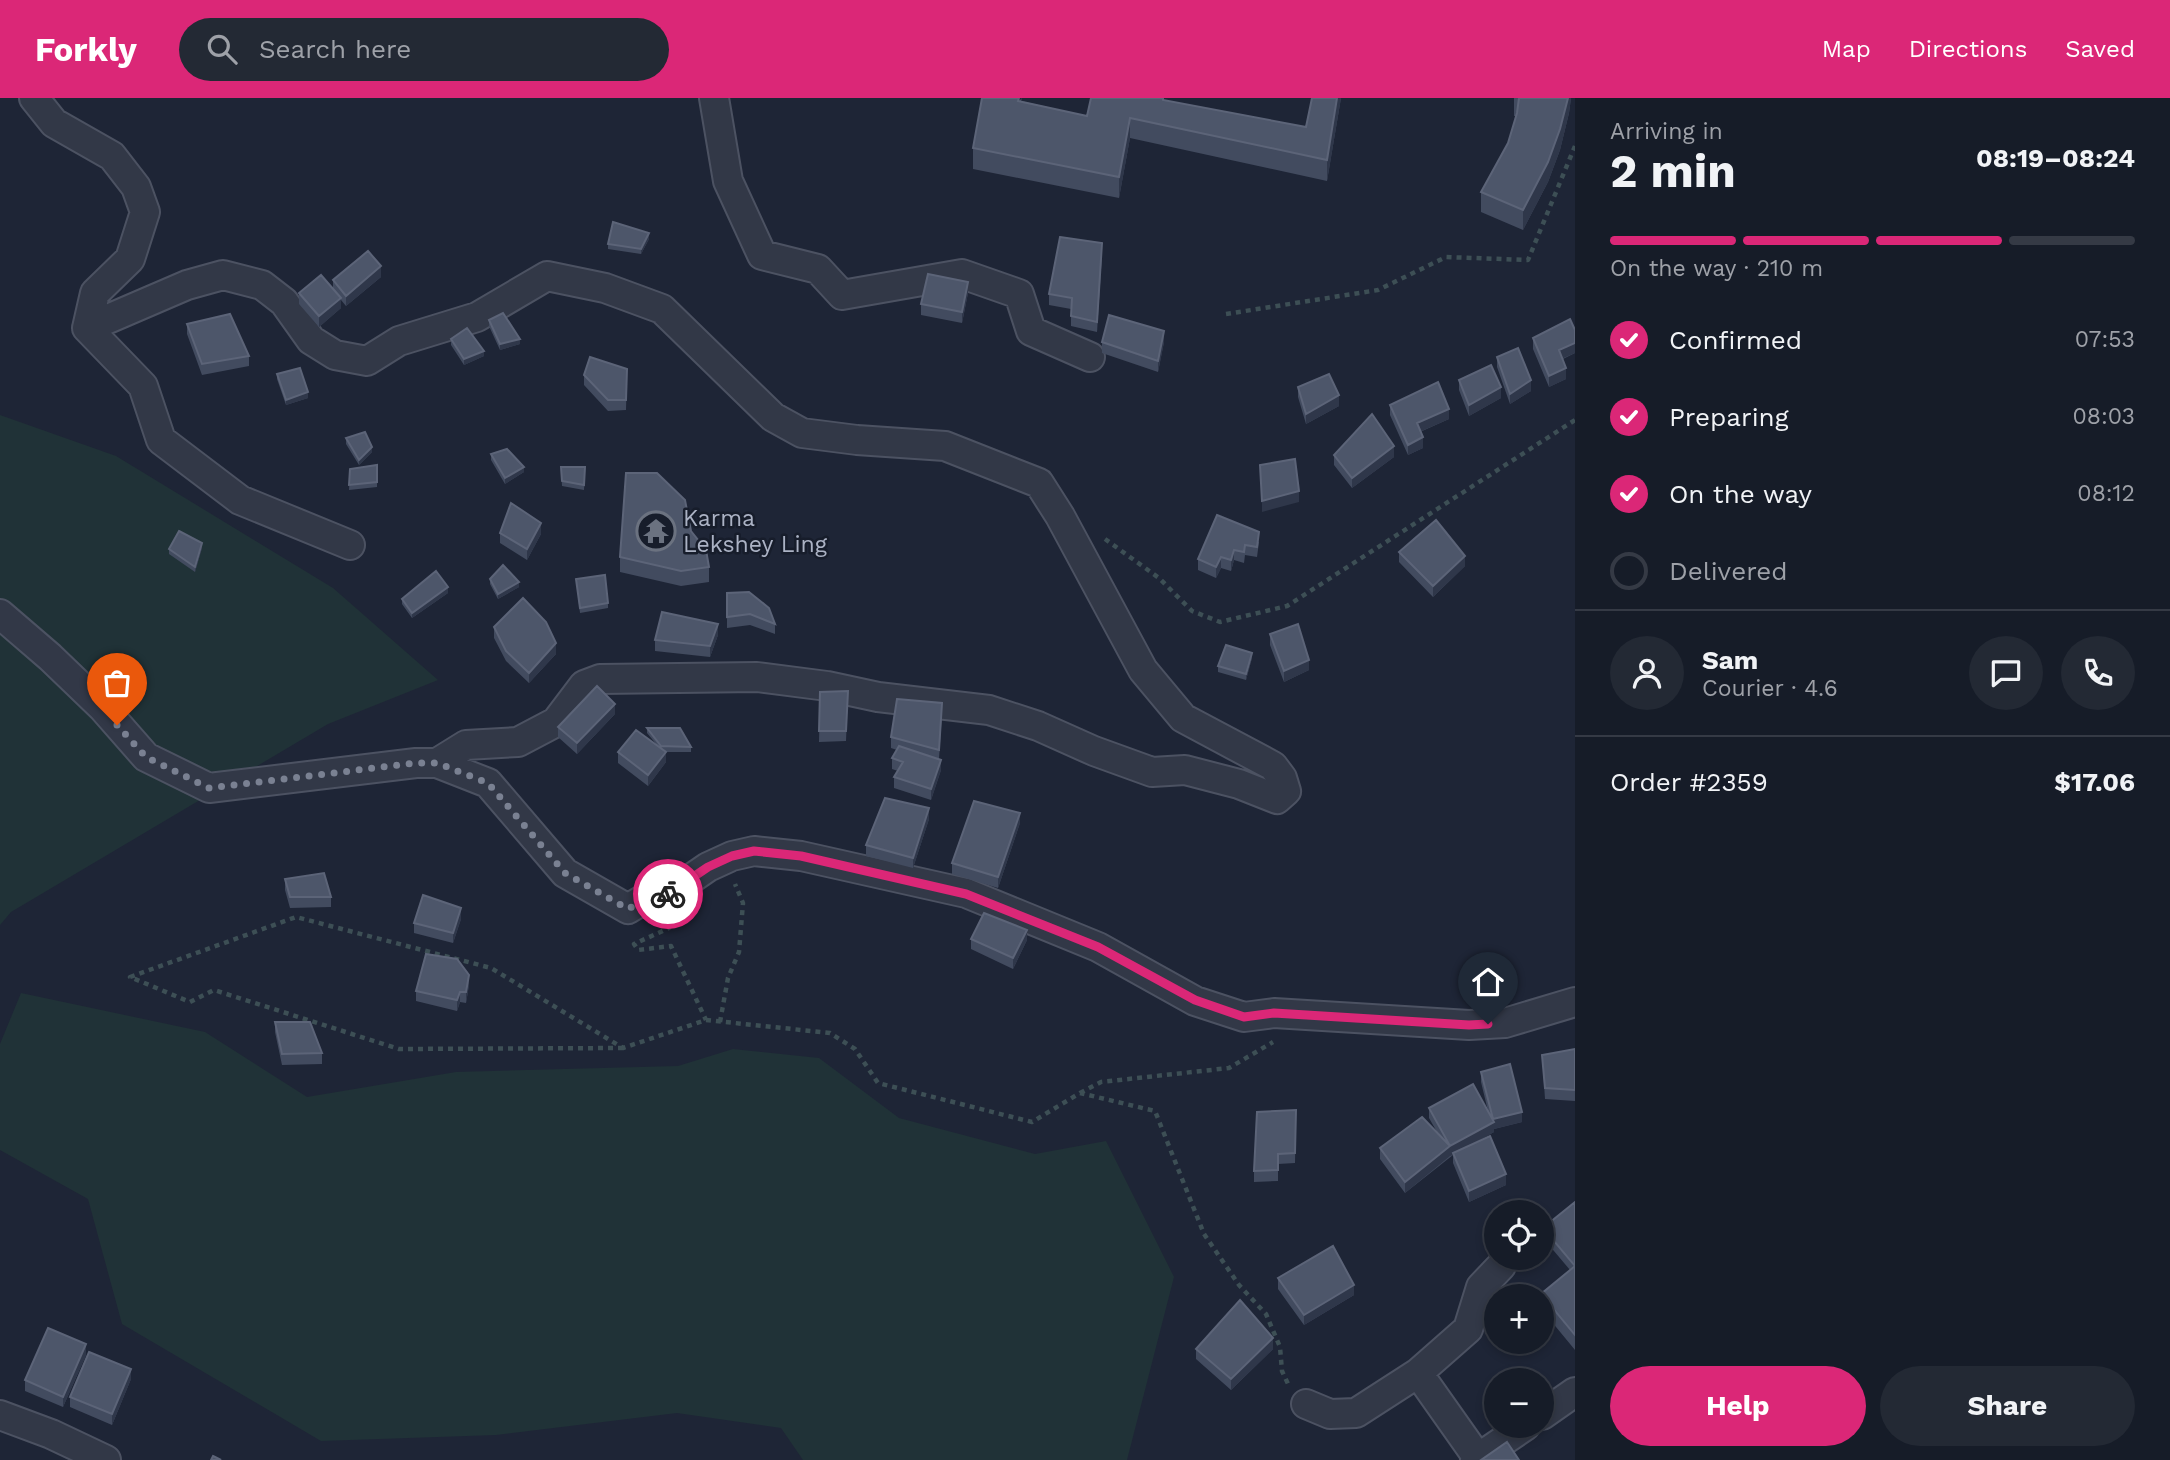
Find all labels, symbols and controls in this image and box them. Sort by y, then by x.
search box [179,18,669,81]
text: Forkly [35,30,137,69]
icon: search [203,30,241,68]
text: Search here [259,34,411,64]
text: Map [1822,35,1871,63]
text: Directions [1909,35,2027,63]
text: Saved [2065,35,2135,63]
text: Arriving in [1610,118,1723,145]
text: 08:19–08:24 [1976,143,2135,173]
text: 2 min [1610,144,1736,198]
text: On the way · 210 m [1610,255,1823,282]
icon: check [1610,321,1648,359]
text: Confirmed [1669,325,1802,355]
text: 07:53 [2075,326,2135,353]
icon: check [1610,398,1648,436]
text: Preparing [1669,402,1789,432]
text: 08:03 [2072,403,2135,430]
icon: check [1610,475,1648,513]
text: On the way [1669,479,1812,509]
text: 08:12 [2077,480,2135,507]
place label: Karma Lekshey Ling [683,505,828,558]
temple icon: Karma Lekshey Ling [635,510,677,552]
text: Delivered [1669,556,1788,586]
button: person [1610,636,1684,710]
button: chat [1969,636,2043,710]
button: phone [2061,636,2135,710]
text: Sam [1702,645,1758,675]
pin [87,653,147,725]
icon: bag [98,664,136,702]
text: Courier · 4.6 [1702,675,1838,702]
text: Order #2359 [1610,767,1768,797]
text: $17.06 [2054,767,2135,797]
courier [633,859,703,929]
icon: bike [649,875,687,913]
pin [1458,952,1518,1024]
icon: home [1469,963,1507,1001]
map controls [1484,1200,1554,1438]
button: locate [1484,1200,1554,1270]
button: + [1484,1284,1554,1354]
button: Help [1610,1366,1866,1446]
button: Share [1880,1366,2135,1446]
button: − [1484,1368,1554,1438]

